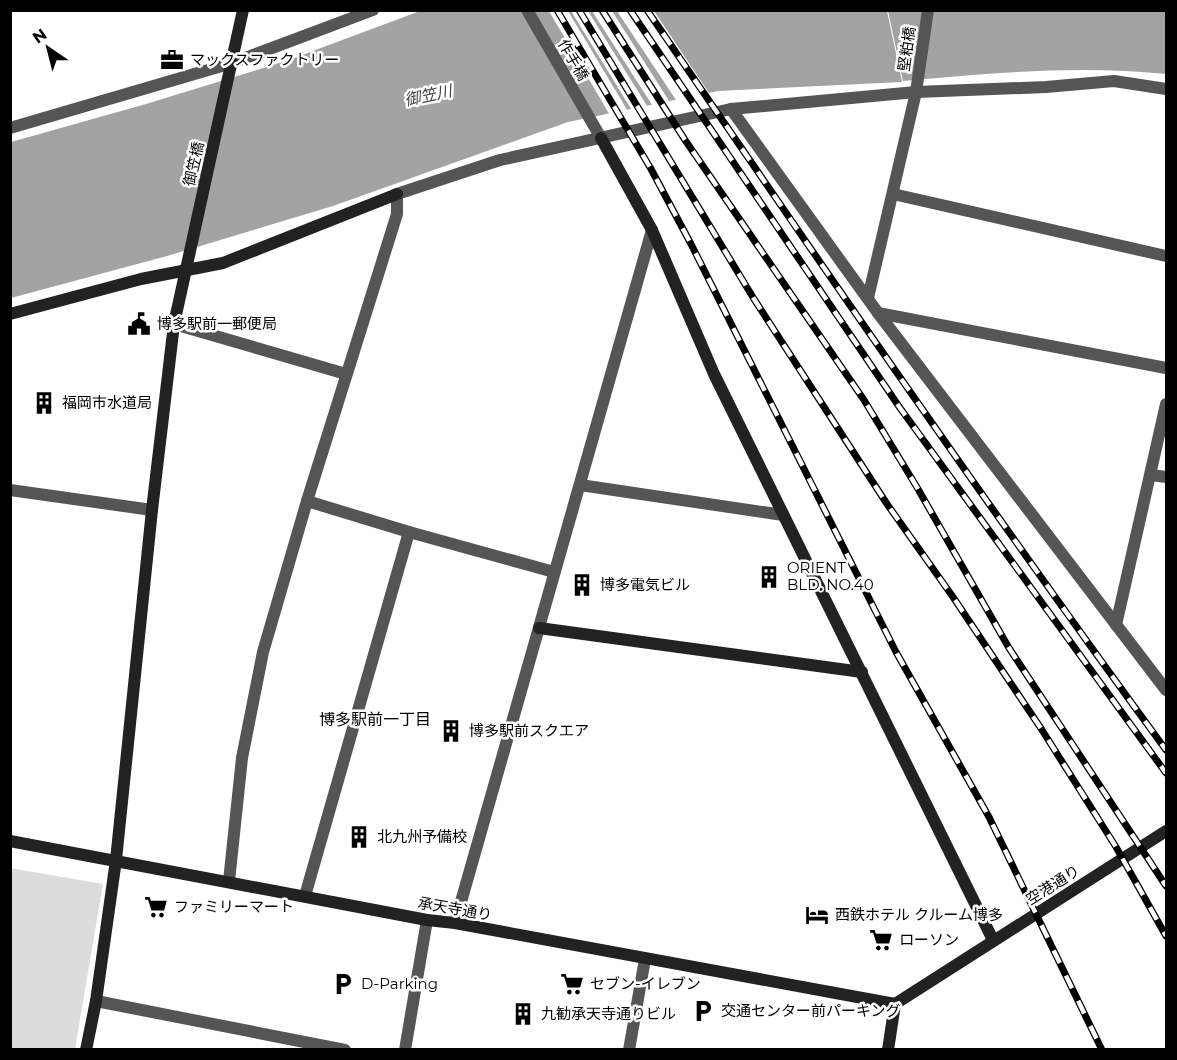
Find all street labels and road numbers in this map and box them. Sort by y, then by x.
street label: 堅粕橋 [894,25,919,73]
street label: 作手橋 [554,36,593,84]
street label: 御笠橋 [179,140,208,188]
street label: 空港通り [1022,861,1083,909]
street label: 承天寺通り [416,893,494,924]

